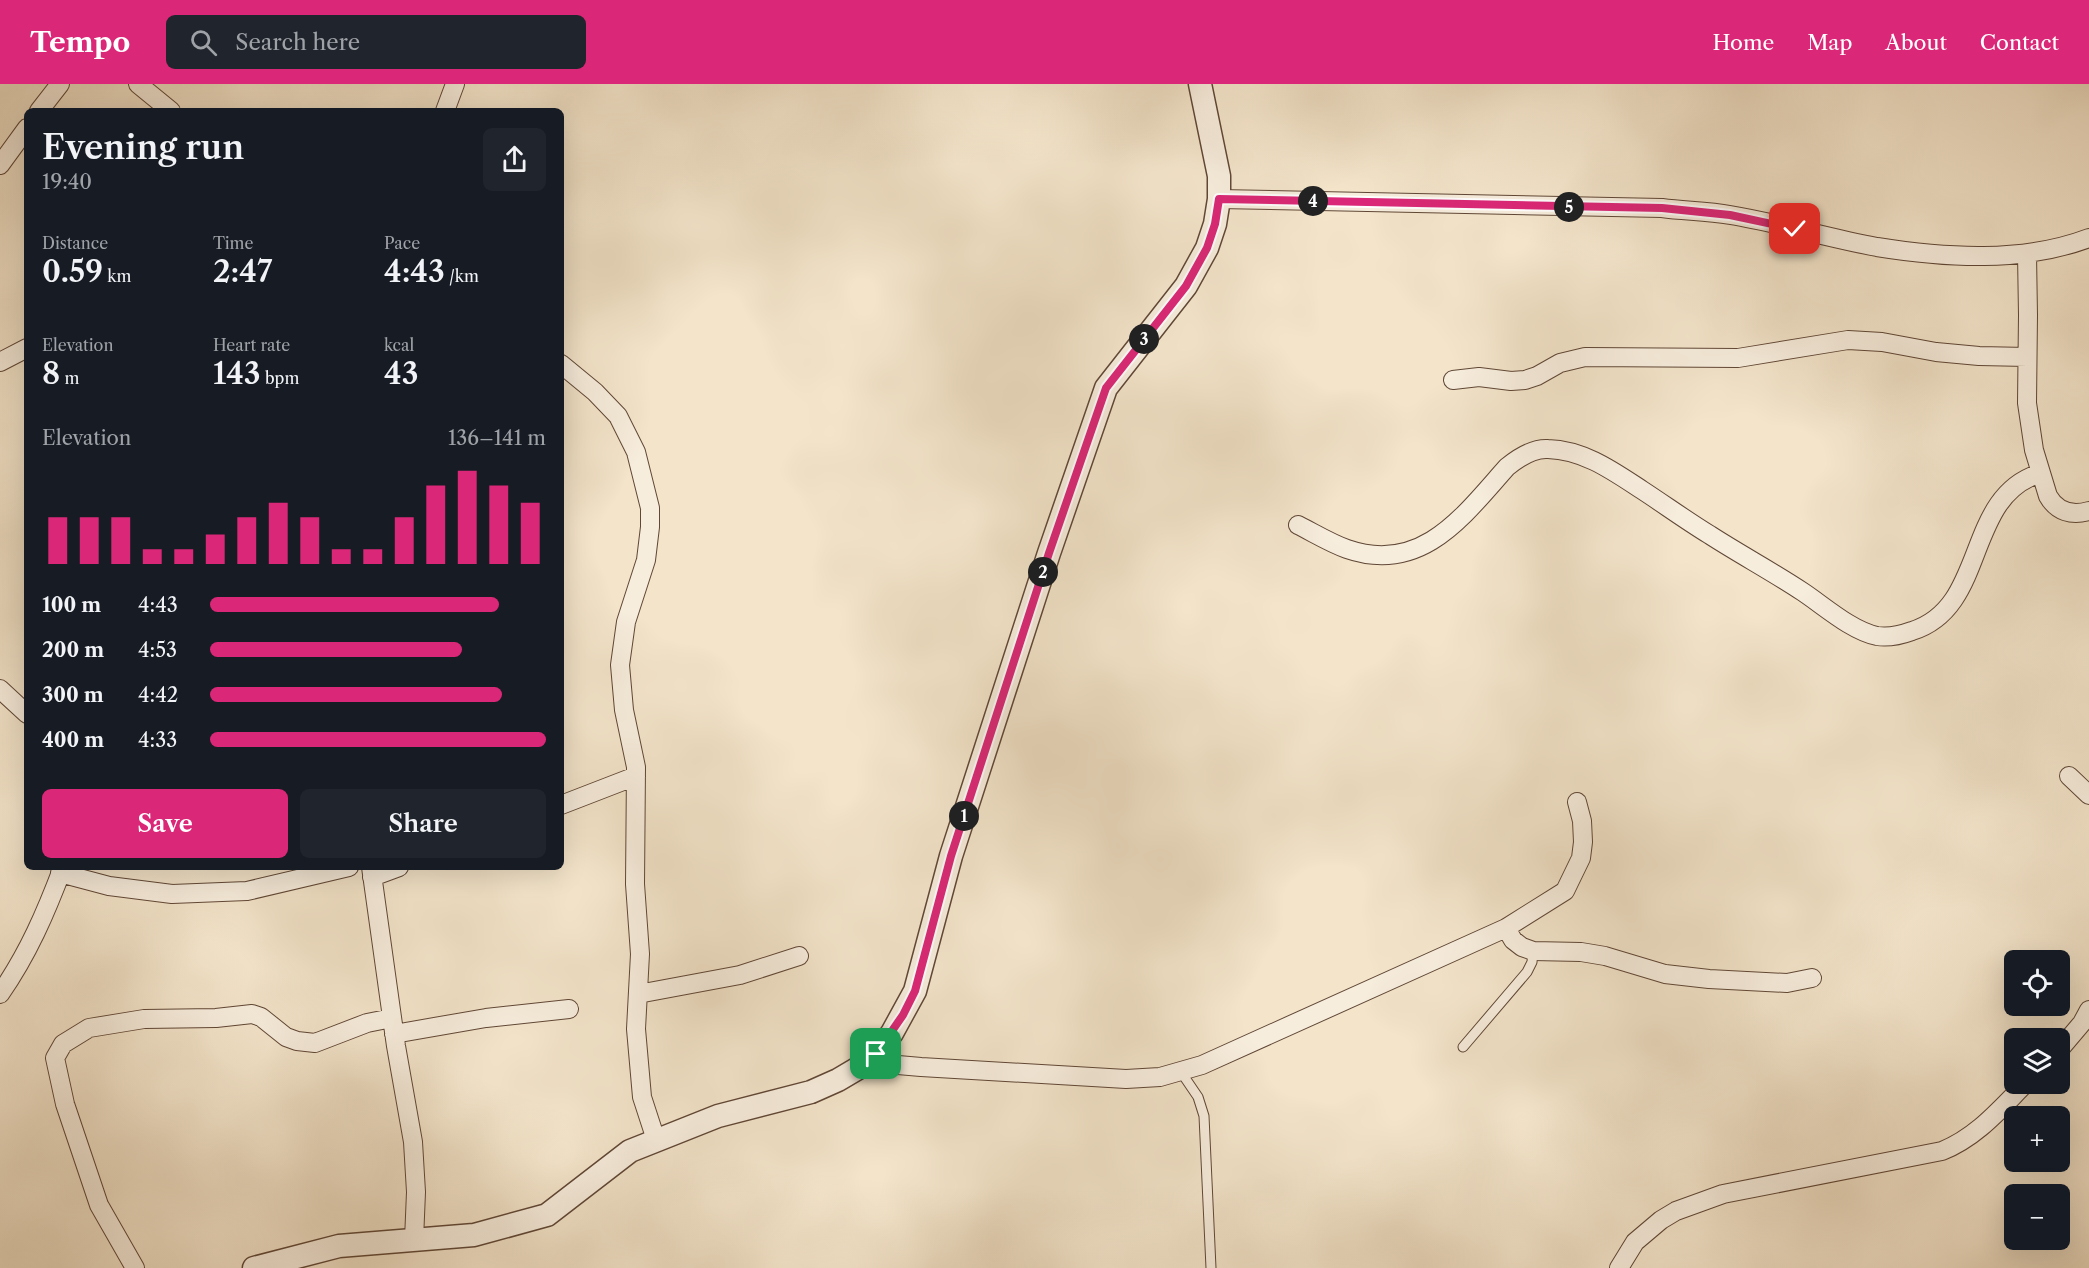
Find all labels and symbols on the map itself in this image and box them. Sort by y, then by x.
pin: 4 [1298,186,1328,216]
pin: 5 [1554,192,1584,222]
pin [1769,203,1820,254]
pin: 3 [1129,324,1159,354]
pin: 2 [1028,557,1058,587]
pin: 1 [949,801,979,831]
pin [850,1028,901,1079]

